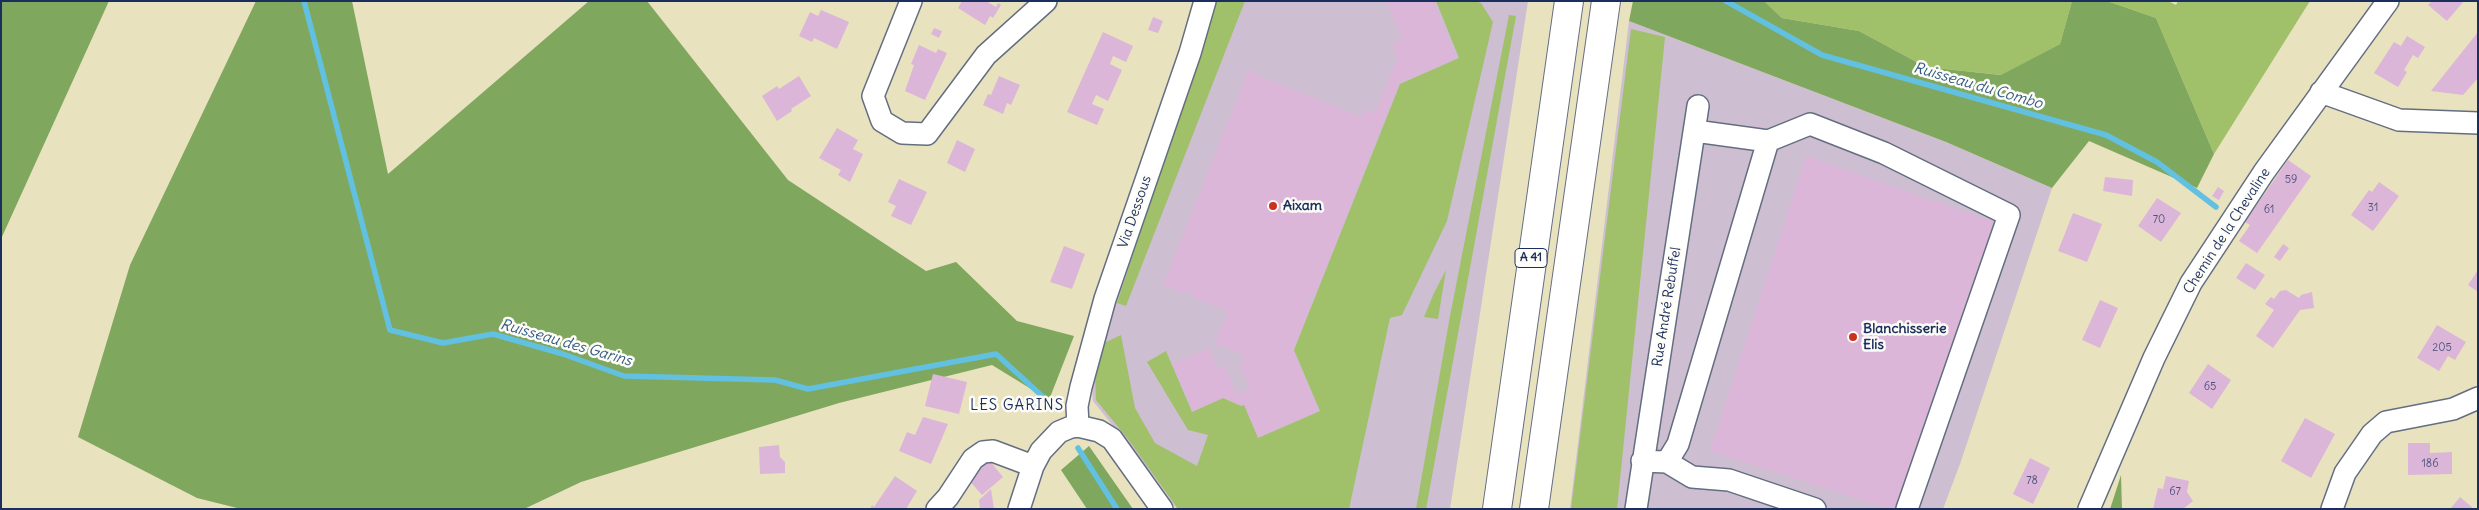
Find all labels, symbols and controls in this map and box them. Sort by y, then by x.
water label: Ruisseau du Combo [1911,59,2045,113]
street label: Chemin de la Chevaline [2180,165,2274,297]
street label: Via Dessous [1115,173,1155,251]
house number: 59 [2285,173,2297,187]
place label: Aixam [1283,198,1322,214]
marker: Aixam [1267,200,1279,212]
house number: 31 [2368,201,2378,215]
house number: 61 [2264,203,2274,217]
house number: 70 [2153,213,2165,227]
street label: Rue André Rebuffel [1649,246,1685,368]
road number: A 41 [1515,248,1547,268]
water label: Ruisseau des Garins [498,316,634,370]
place label: Blanchisserie Elis [1863,321,1946,354]
marker: Blanchisserie Elis [1847,331,1859,343]
house number: 205 [2432,341,2452,355]
house number: 65 [2204,380,2216,394]
district label: LES GARINS [969,397,1065,415]
house number: 186 [2421,457,2439,471]
house number: 78 [2026,474,2038,488]
house number: 67 [2169,485,2181,499]

